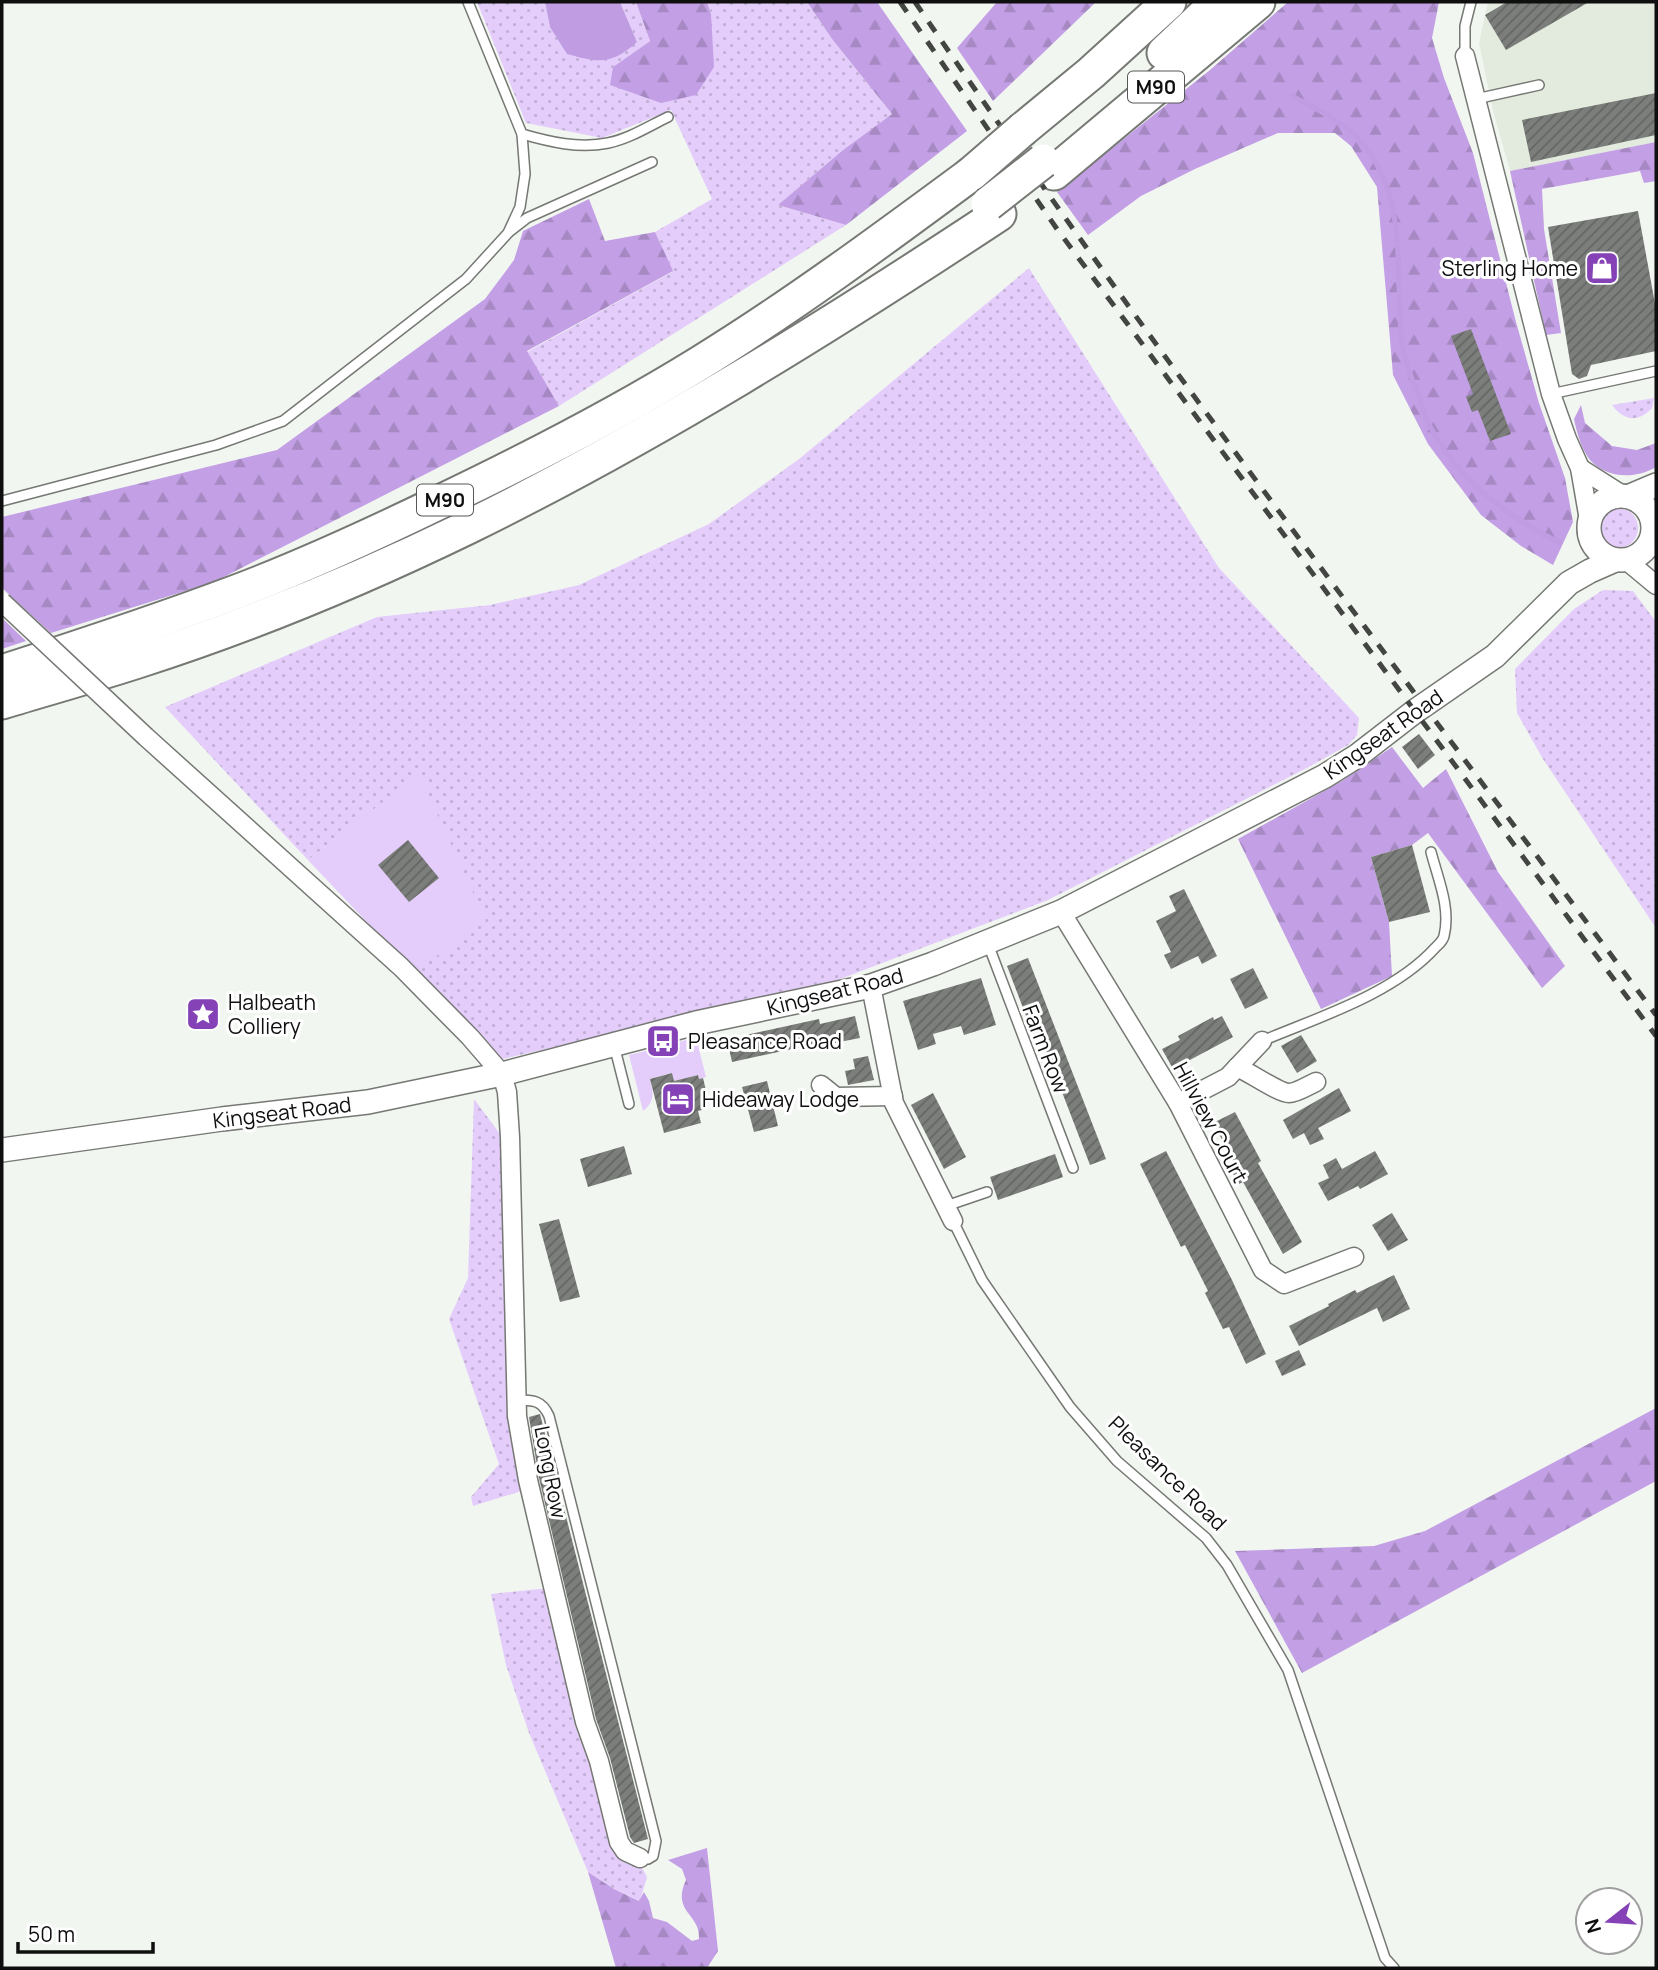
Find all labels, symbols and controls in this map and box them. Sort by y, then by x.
road number: M90 [1128,72,1184,102]
shop icon: Sterling Home [1583,249,1621,287]
place label: Sterling Home [1441,254,1578,282]
road number: M90 [417,485,473,516]
street label: Kingseat Road [1318,683,1448,785]
street label: Kingseat Road [764,961,906,1021]
place label: Halbeath Colliery [228,988,316,1040]
place icon: Halbeath Colliery [184,995,222,1033]
street label: Farm Row [1016,1001,1076,1097]
bus stop icon: Pleasance Road [644,1022,682,1060]
place label: Pleasance Road [688,1027,842,1055]
street label: Hillview Court [1167,1057,1255,1187]
hotel icon: Hideaway Lodge [659,1080,697,1118]
place label: Hideaway Lodge [702,1085,859,1113]
street label: Kingseat Road [211,1090,353,1134]
street label: Pleasance Road [1103,1409,1233,1537]
street label: Long Row [528,1423,574,1521]
north arrow [1574,1886,1644,1956]
scale bar [18,1910,152,1954]
text: N [1578,1916,1607,1936]
text: 50 m [28,1920,75,1948]

